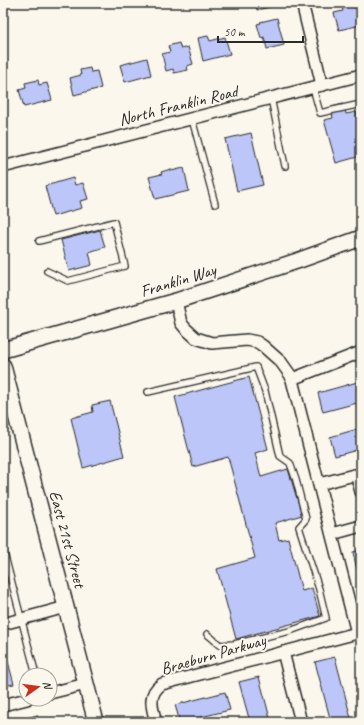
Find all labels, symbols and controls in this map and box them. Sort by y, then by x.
scale bar [218,18,303,44]
text: 50 m [224,24,246,40]
street label: North Franklin Road [117,80,242,130]
street label: Franklin Way [138,259,220,302]
street label: East 21st Street [45,488,91,592]
street label: Braeburn Parkway [158,629,269,679]
north arrow [18,667,58,707]
text: N [40,680,56,692]

